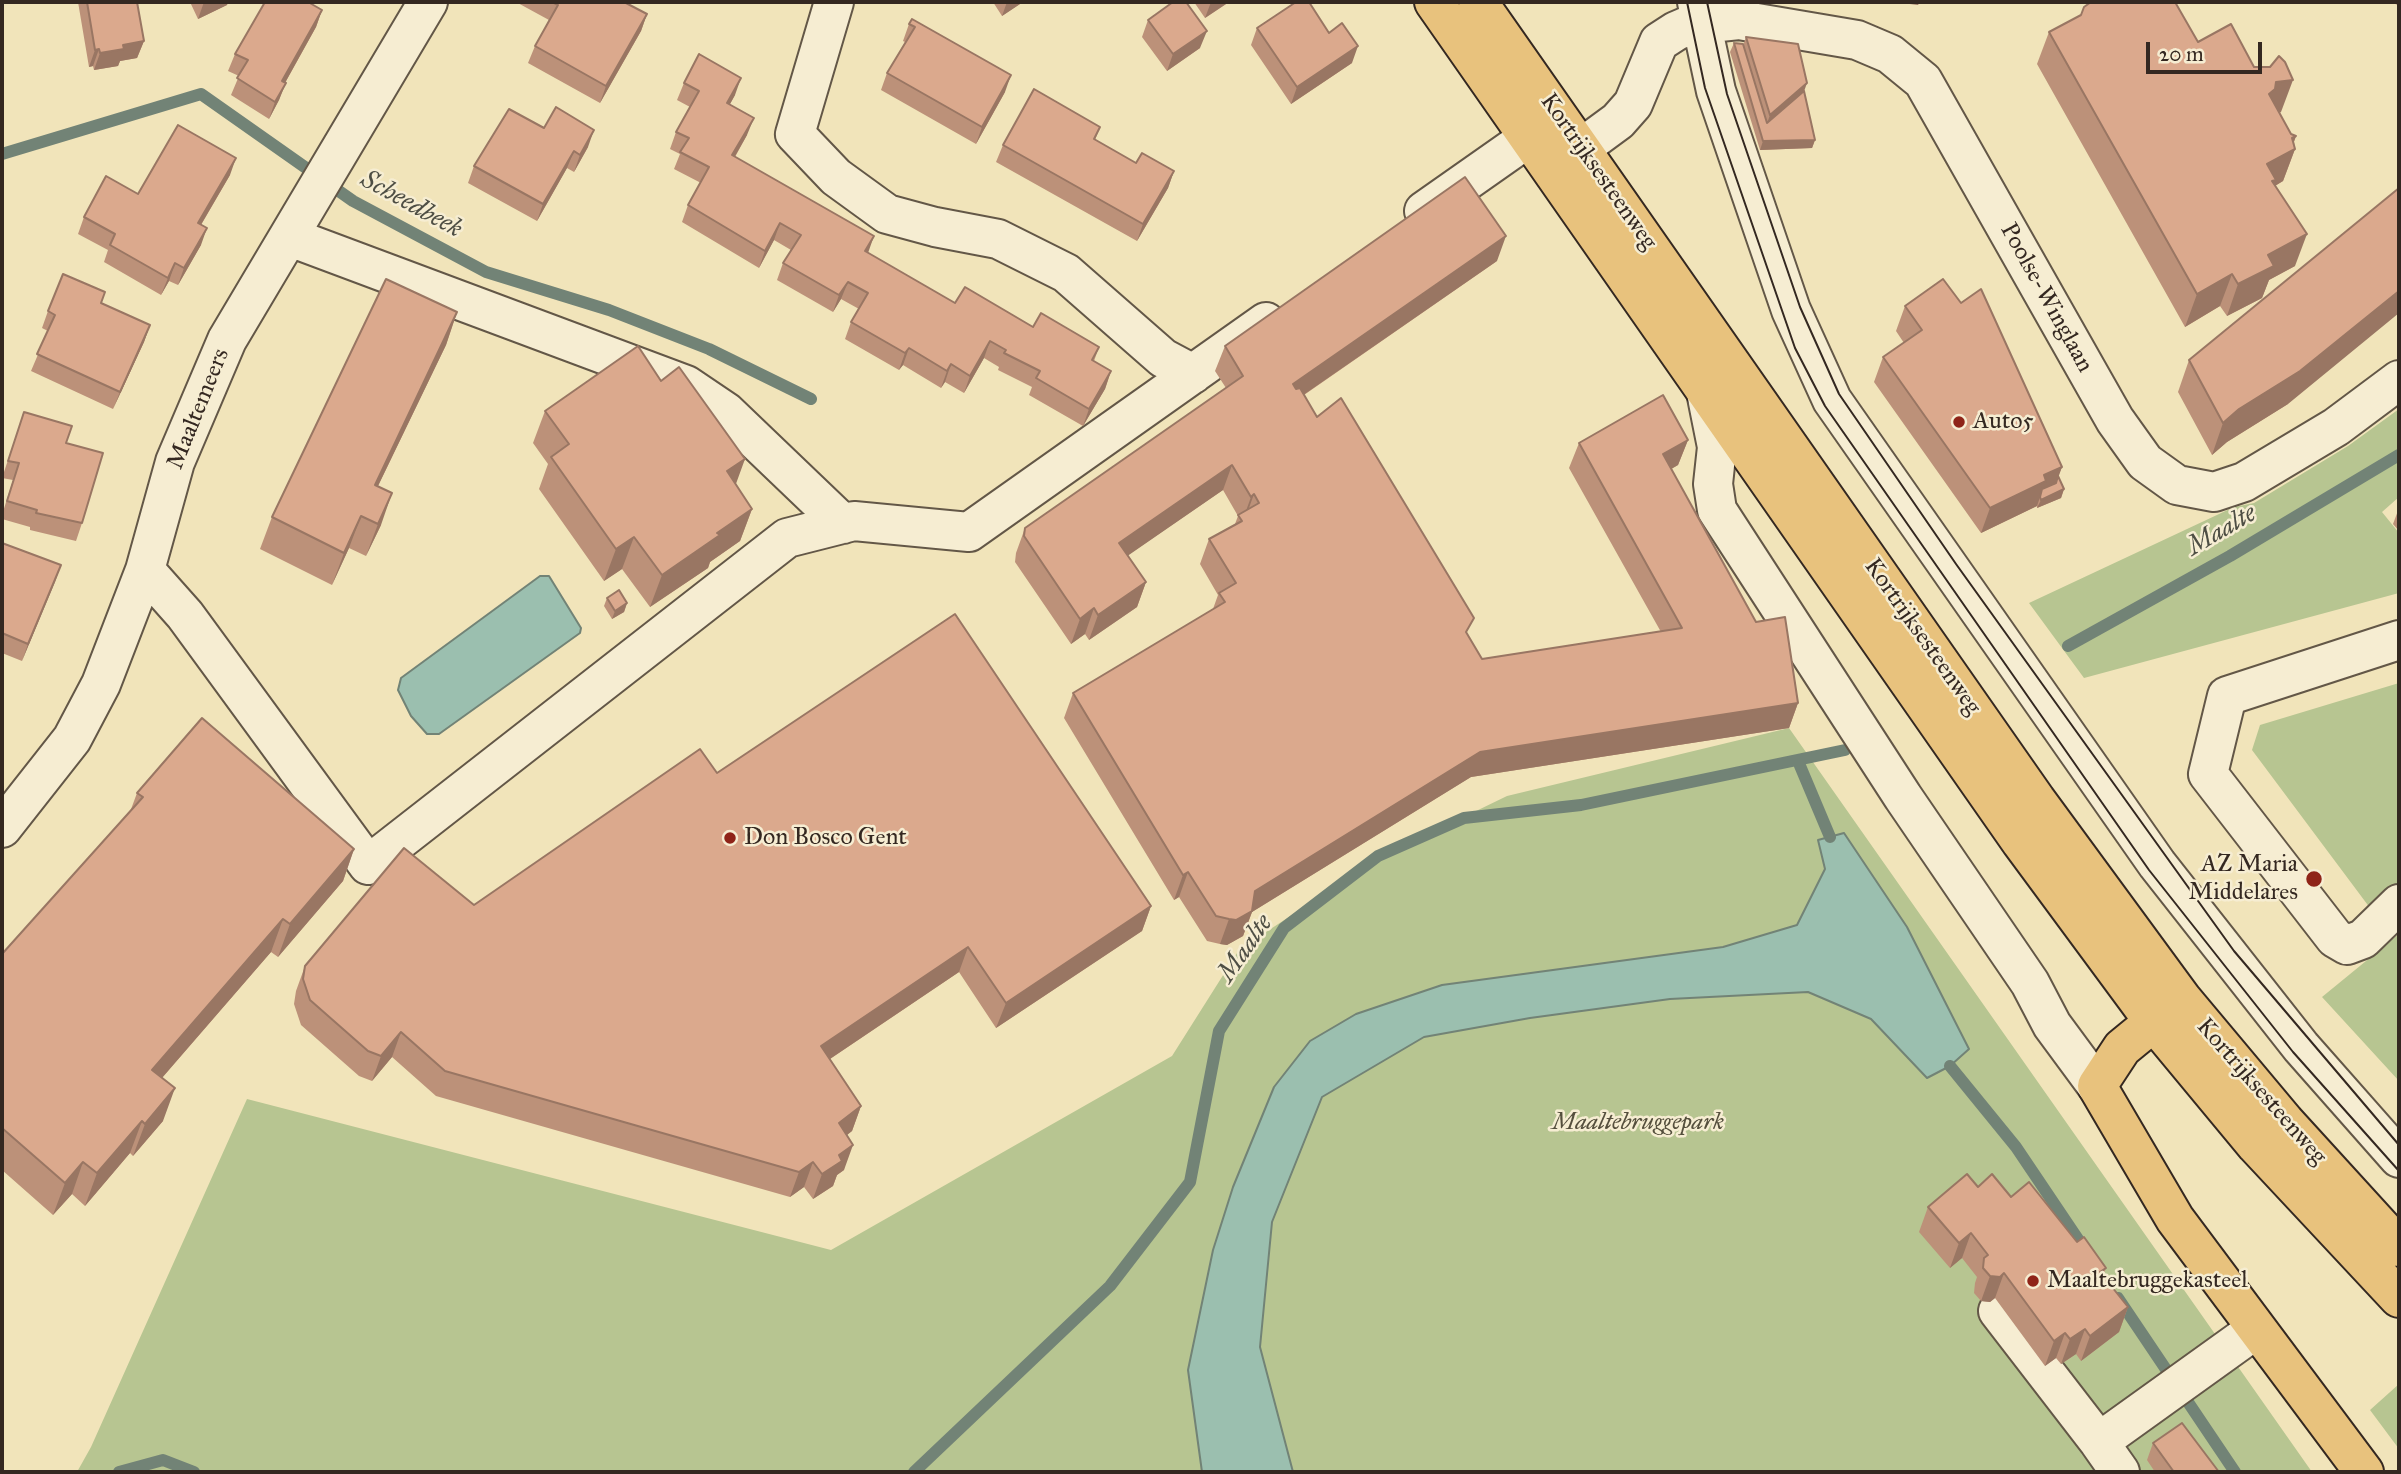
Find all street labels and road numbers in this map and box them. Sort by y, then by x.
street label: Kortrijksesteenweg [1533,88,1663,256]
street label: Poolse-Winglaan [1993,218,2099,378]
street label: Maaltemeers [162,344,236,474]
street label: Kortrijksesteenweg [1857,553,1987,721]
street label: Kortrijksesteenweg [2190,1013,2332,1171]

